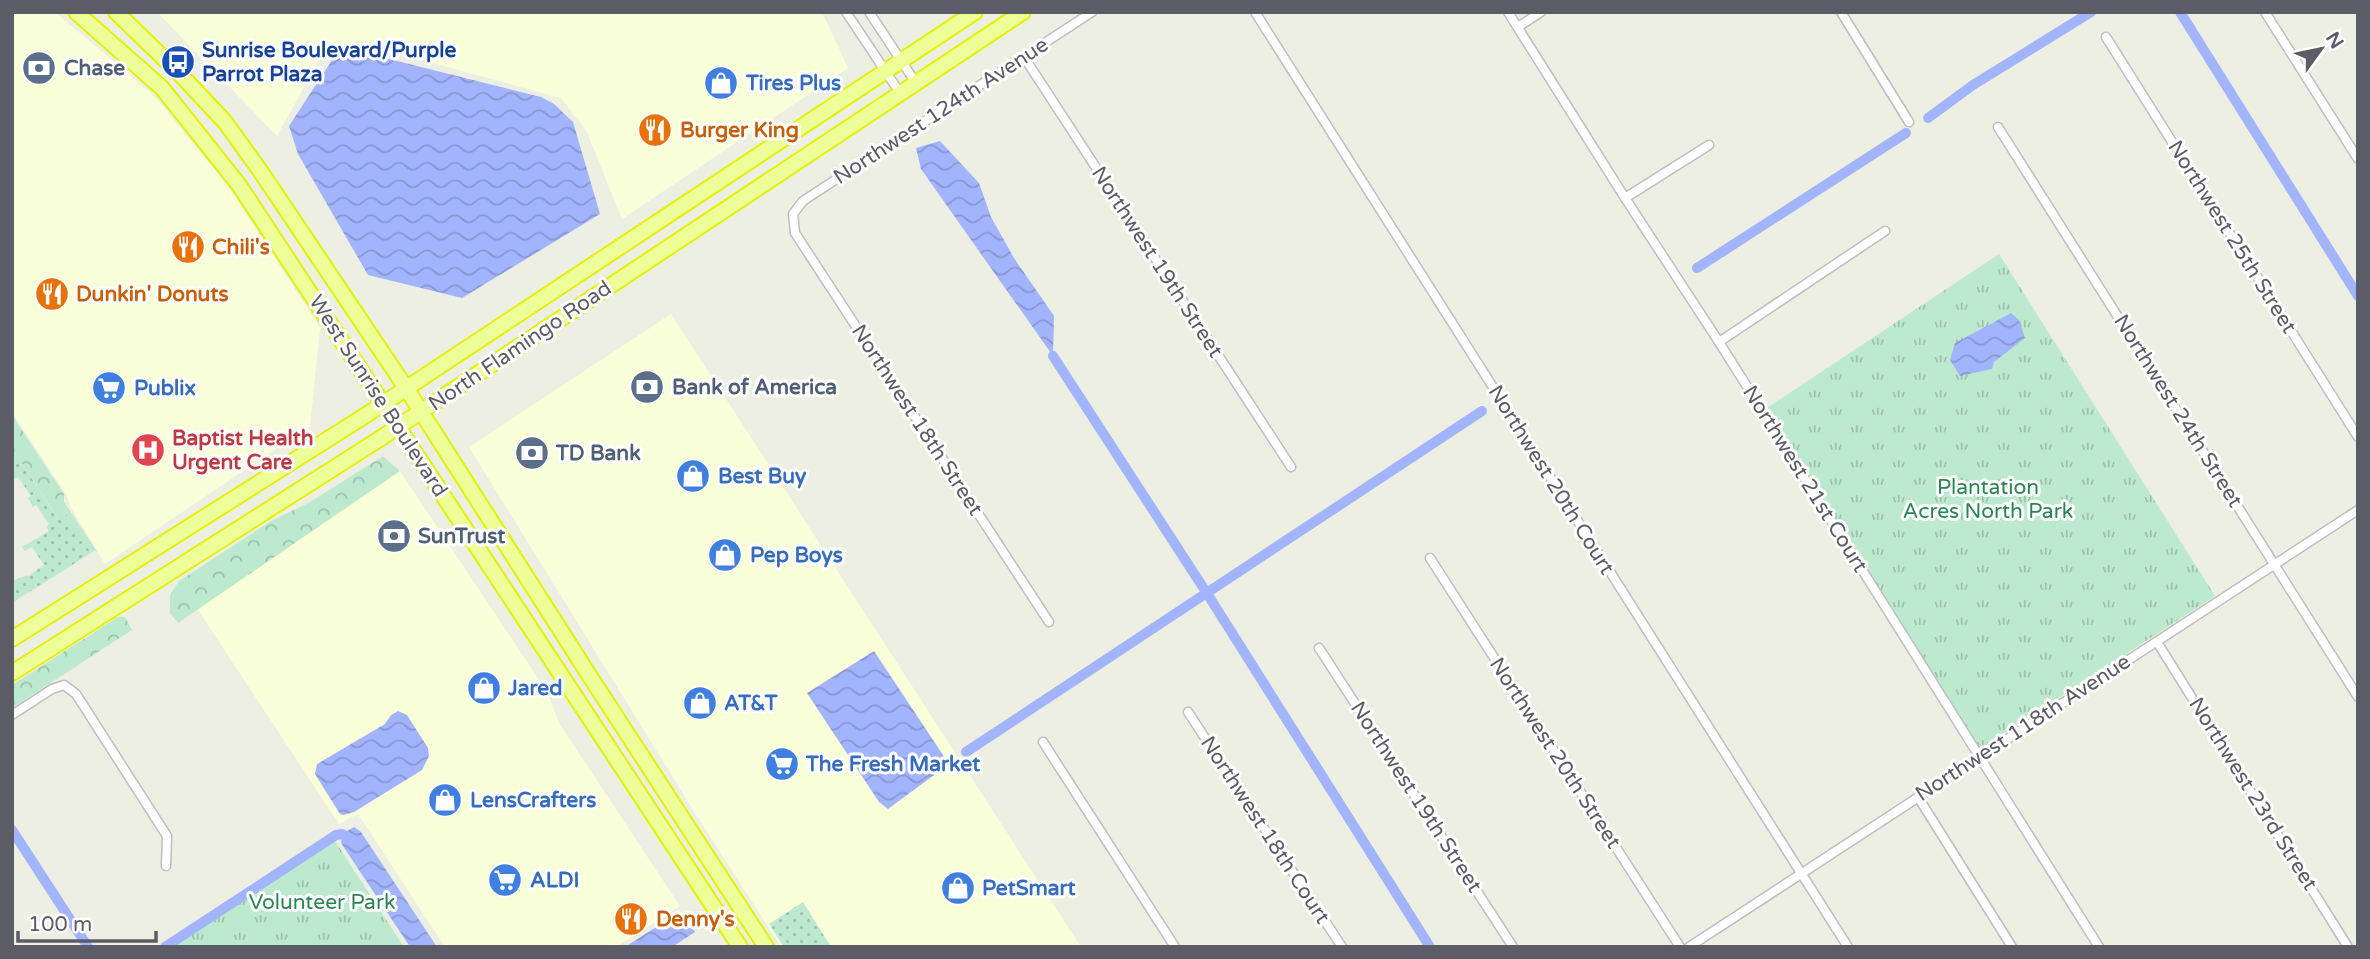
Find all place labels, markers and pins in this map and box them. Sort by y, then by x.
place label: Sunrise Boulevard/Purple Parrot Plaza [202,38,456,87]
bus stop icon: Sunrise Boulevard/Purple Parrot Plaza [159,43,197,81]
bank icon: Chase [20,49,58,87]
place label: Chase [64,56,125,81]
shop icon: Tires Plus [702,64,740,102]
place label: Tires Plus [745,71,841,96]
restaurant icon: Burger King [636,111,674,149]
place label: Burger King [680,118,799,143]
restaurant icon: Chili's [169,228,207,266]
place label: Chili's [212,235,270,260]
restaurant icon: Dunkin' Donuts [33,275,71,313]
place label: Dunkin' Donuts [76,282,229,307]
bank icon: Bank of America [628,368,666,406]
supermarket icon: Publix [90,369,128,407]
place label: Bank of America [672,375,837,400]
place label: Publix [134,376,196,401]
place label: Baptist Health Urgent Care [172,426,314,475]
hospital icon: Baptist Health Urgent Care [129,431,167,469]
bank icon: TD Bank [513,434,551,472]
place label: TD Bank [555,441,641,466]
shop icon: Best Buy [674,457,712,495]
place label: Best Buy [718,464,807,489]
bank icon: SunTrust [375,517,413,555]
place label: SunTrust [418,524,505,549]
shop icon: Pep Boys [706,536,744,574]
place label: Pep Boys [750,543,843,568]
shop icon: Jared [465,669,503,707]
place label: Jared [507,676,562,701]
shop icon: AT&T [681,684,719,722]
place label: AT&T [724,691,778,716]
supermarket icon: The Fresh Market [763,745,801,783]
place label: The Fresh Market [805,752,980,777]
shop icon: LensCrafters [426,781,464,819]
place label: LensCrafters [470,788,596,813]
supermarket icon: ALDI [486,861,524,899]
place label: ALDI [530,868,580,893]
shop icon: PetSmart [939,869,977,907]
place label: PetSmart [982,876,1076,901]
restaurant icon: Denny's [612,900,650,938]
place label: Denny's [656,907,735,932]

